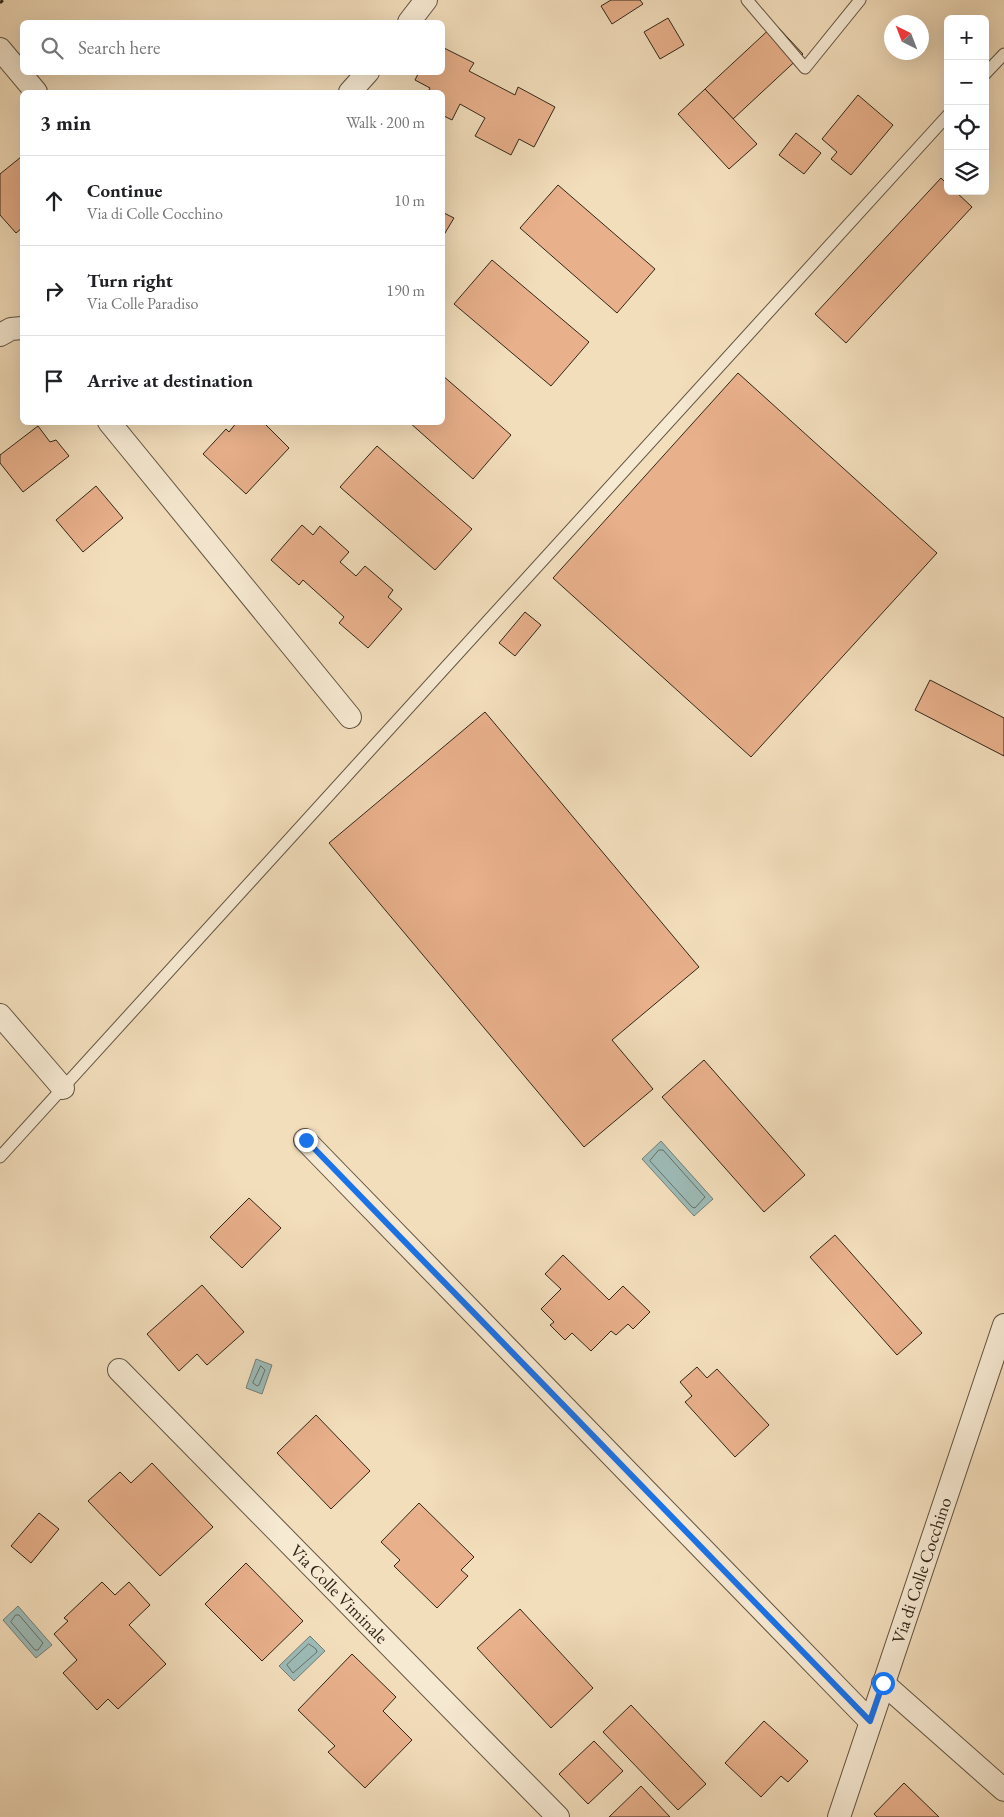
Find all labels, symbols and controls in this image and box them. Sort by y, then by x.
north arrow [884,15,929,60]
map controls [944,15,989,195]
button: + [944,15,989,60]
search box [20,20,445,75]
icon: search [38,34,66,62]
text: Search here [78,35,160,60]
button: − [944,60,989,105]
button: locate [944,105,989,150]
text: 3 min [40,109,91,136]
text: Walk · 200 m [346,112,425,133]
button: layers [944,150,989,195]
text: Continue [87,178,162,203]
icon: ahead [40,187,68,215]
text: 10 m [394,190,425,211]
text: Via di Colle Cocchino [87,203,223,224]
text: Turn right [87,268,173,293]
icon: right [40,277,68,305]
text: 190 m [386,280,425,301]
text: Via Colle Paradiso [87,293,198,314]
icon: arrive [40,367,68,395]
text: Arrive at destination [87,368,253,393]
route end [295,1129,318,1152]
street label: Via di Colle Cocchino [886,1494,956,1647]
street label: Via Colle Viminale [285,1539,393,1648]
route start [872,1672,895,1695]

